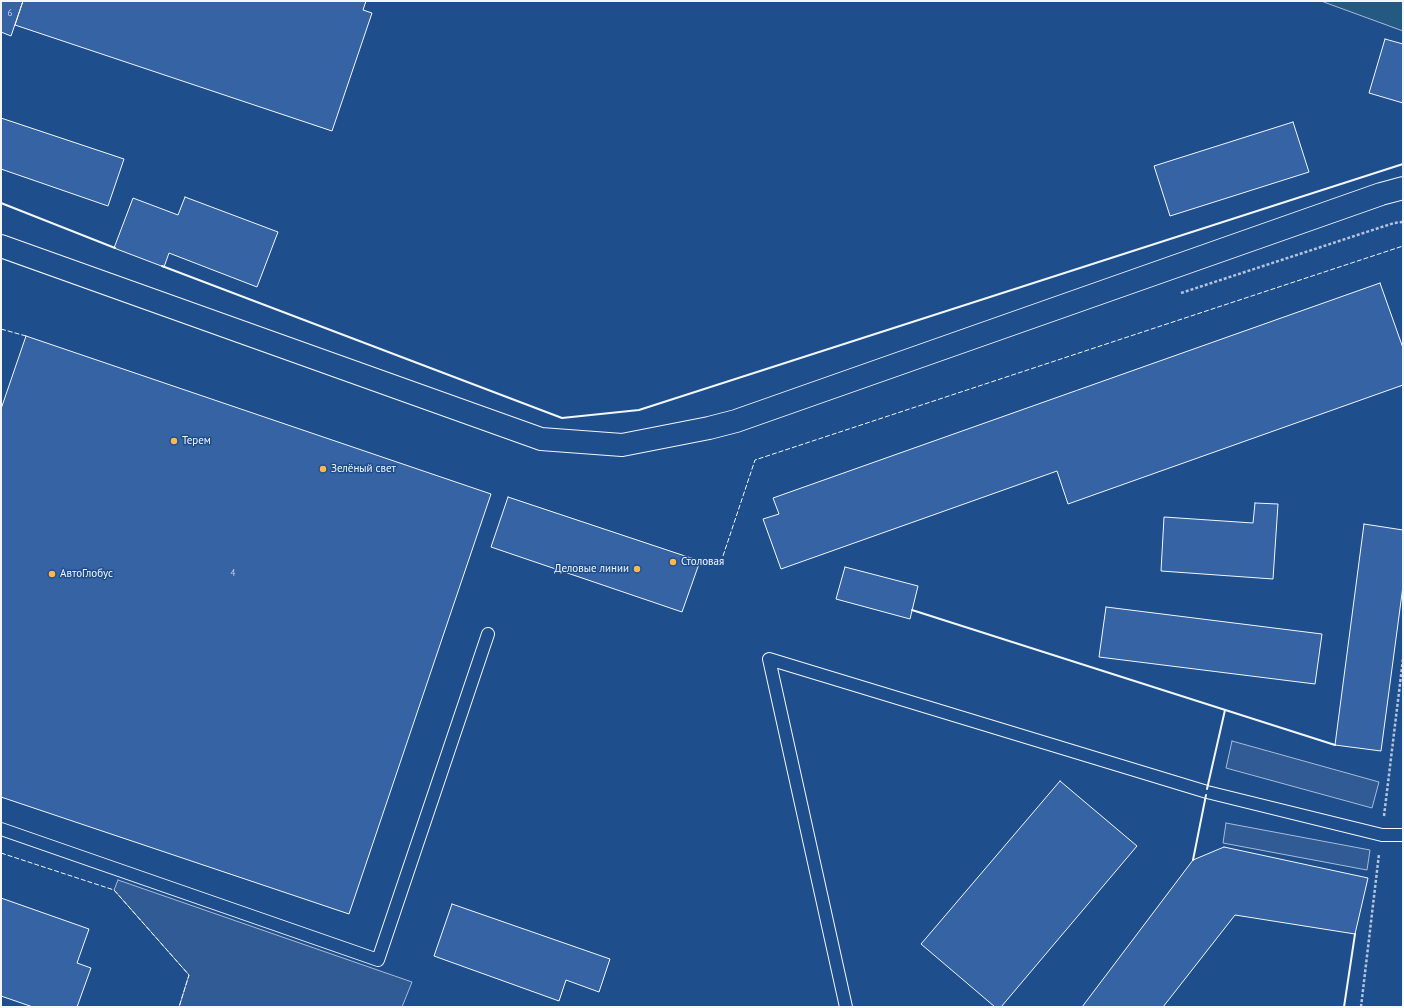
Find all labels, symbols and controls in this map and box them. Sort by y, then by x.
house number: 6 [8,8,12,18]
place label: Терем [182,434,211,448]
marker: Терем [169,436,179,446]
place label: Зелёный свет [331,462,396,476]
marker: Зелёный свет [318,464,328,474]
place label: Столовая [681,555,724,569]
marker: Столовая [668,557,678,567]
place label: Деловые линии [554,562,629,576]
marker: Деловые линии [632,564,642,574]
place label: АвтоГлобус [60,567,113,581]
house number: 4 [231,568,235,578]
marker: АвтоГлобус [47,569,57,579]

